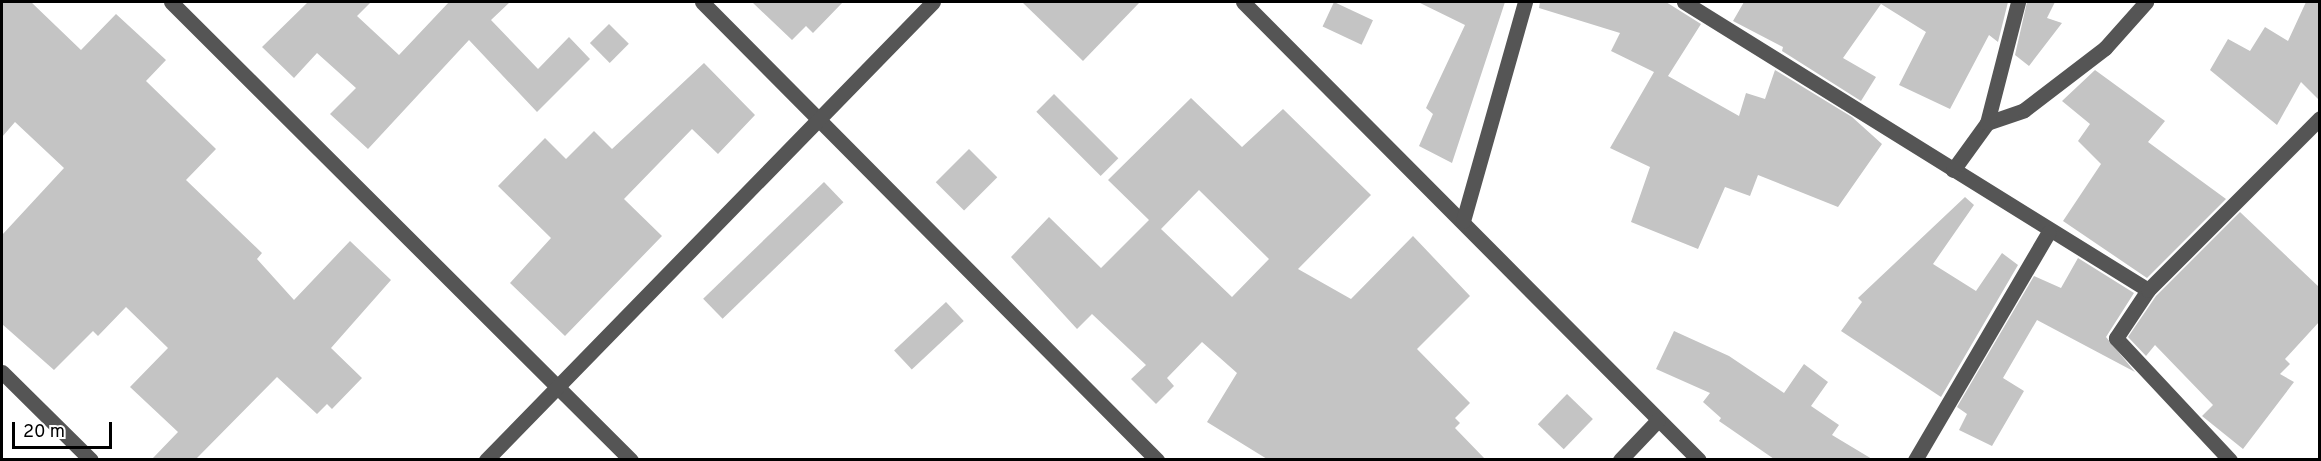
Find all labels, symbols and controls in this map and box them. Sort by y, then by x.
scale bar [15,410,116,448]
text: 20 m [23,421,65,444]

